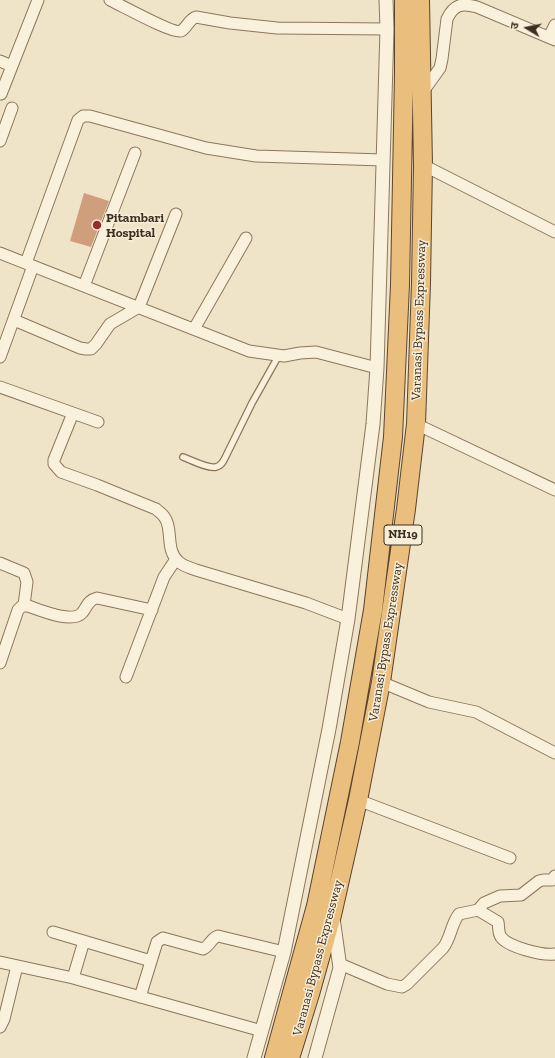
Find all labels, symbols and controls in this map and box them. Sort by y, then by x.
north arrow [507,8,547,48]
text: उ [508,22,522,30]
place label: Pitambari Hospital [106,210,164,241]
marker: Pitambari Hospital [91,219,103,231]
street label: Varanasi Bypass Expressway [408,239,430,401]
road number: NH19 [384,525,422,545]
street label: Varanasi Bypass Expressway [366,561,406,723]
street label: Varanasi Bypass Expressway [290,878,346,1038]

